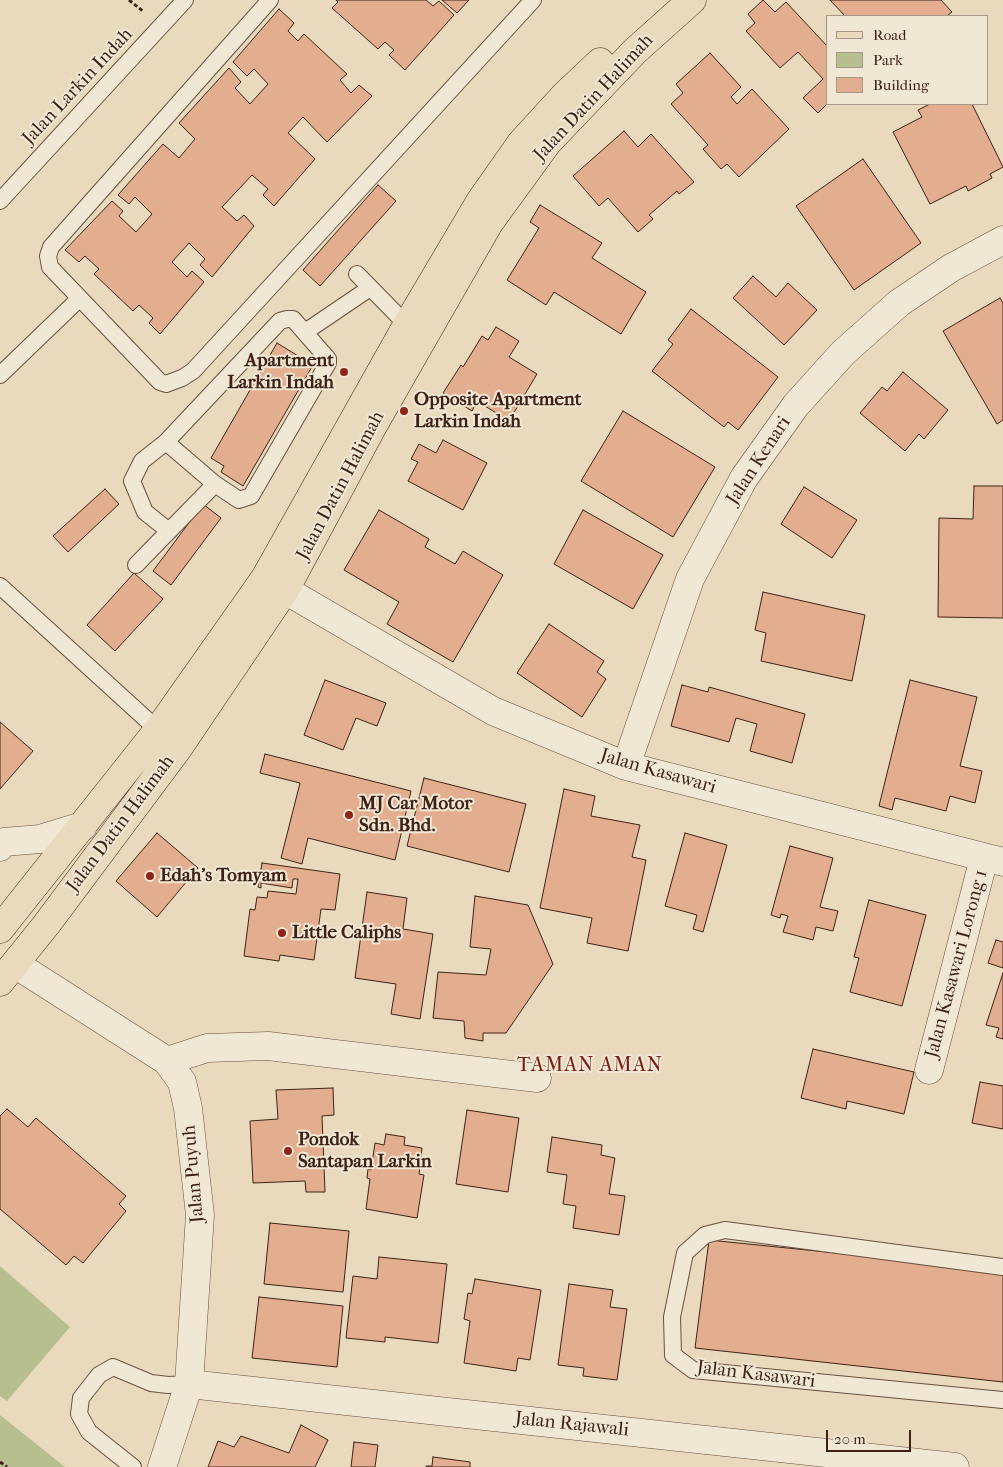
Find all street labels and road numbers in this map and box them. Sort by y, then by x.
street label: Jalan Larkin Indah [18,24,138,150]
street label: Jalan Datin Halimah [529,30,659,166]
street label: Jalan Datin Halimah [292,408,390,564]
street label: Jalan Kenari [722,412,796,510]
street label: Jalan Kasawari [598,745,718,799]
street label: Jalan Datin Halimah [62,751,180,897]
street label: Jalan Kasawari Lorong 1 [921,867,993,1061]
street label: Jalan Puyuh [178,1124,210,1224]
street label: Jalan Kasawari [695,1356,817,1394]
street label: Jalan Rajawali [514,1408,630,1442]

